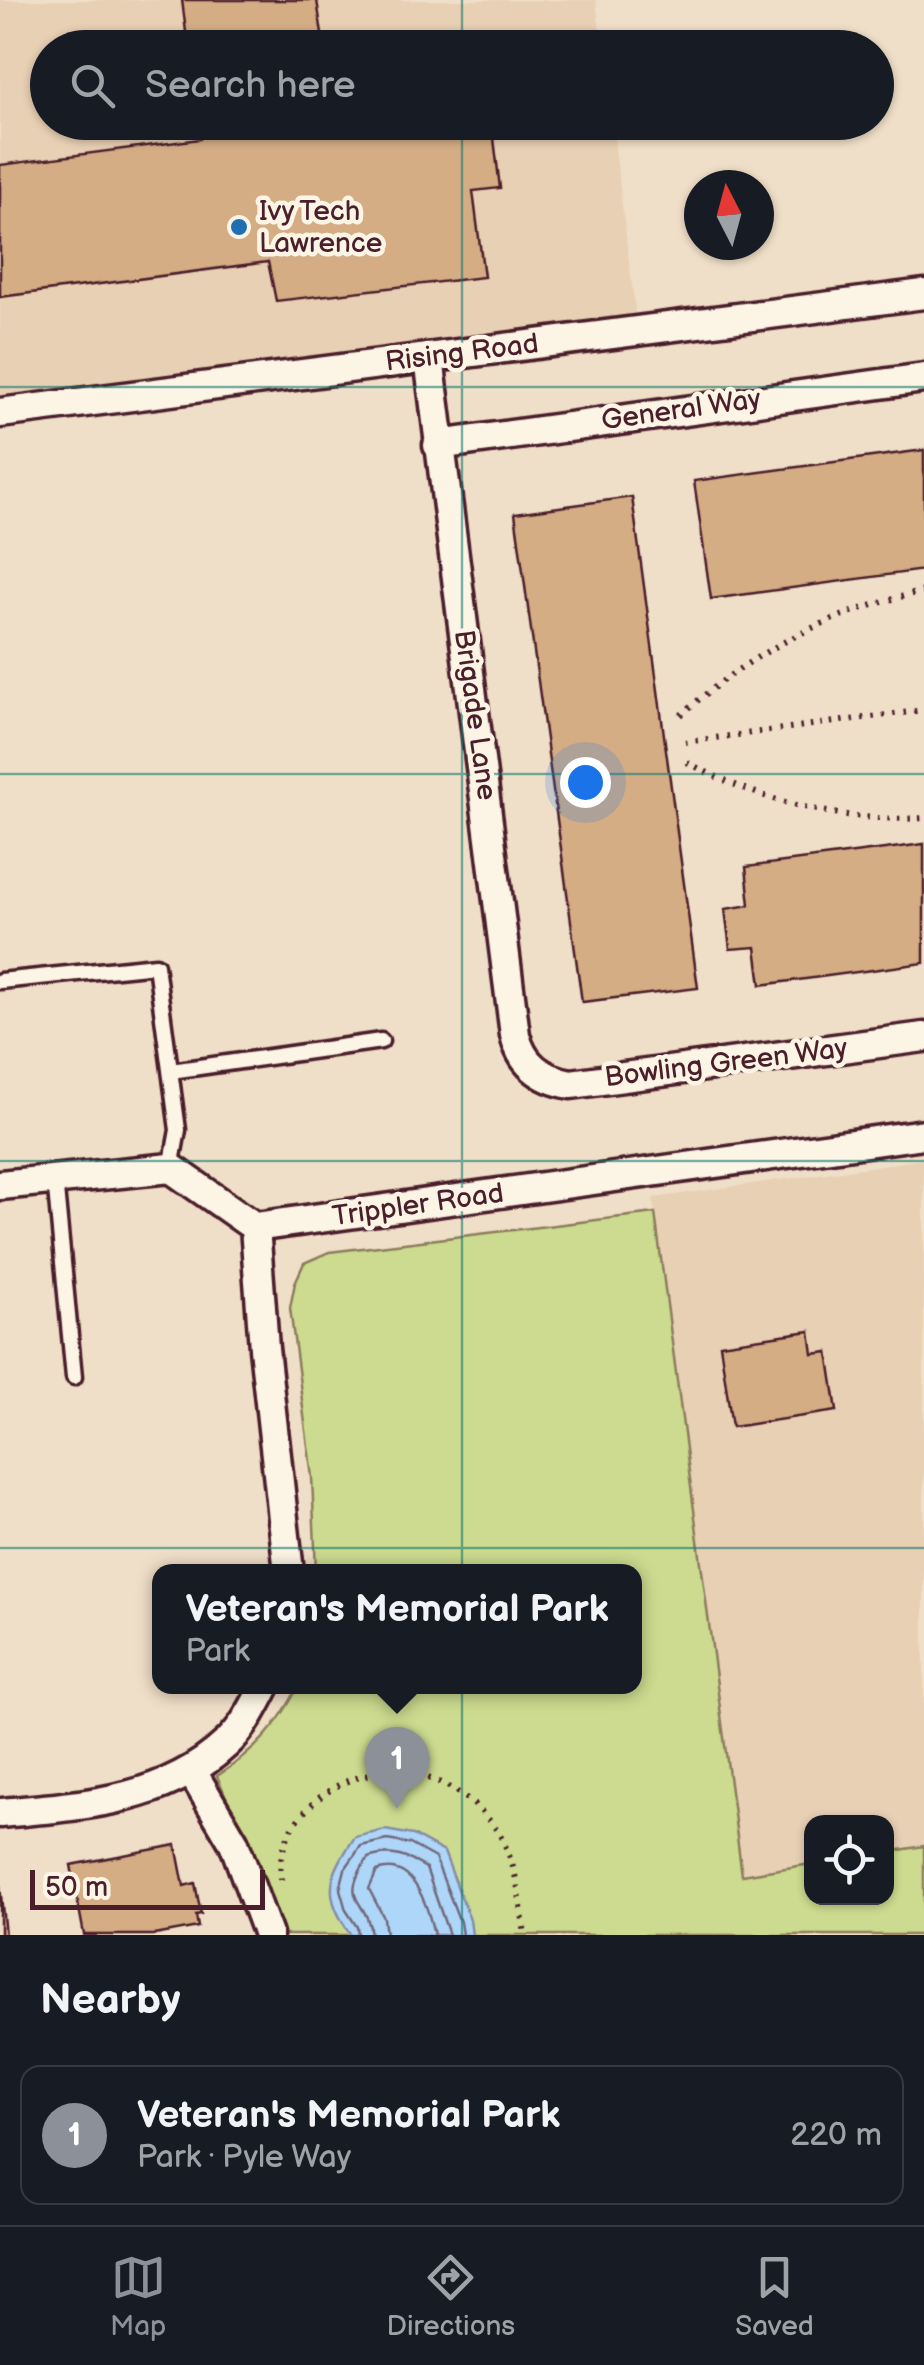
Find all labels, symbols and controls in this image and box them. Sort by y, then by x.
search box [30,30,894,140]
icon: search [65,58,120,113]
text: Search here [145,63,356,108]
north arrow [684,170,774,260]
place label: Ivy Tech Lawrence [259,195,382,260]
marker: Ivy Tech Lawrence [228,216,250,238]
street label: Rising Road [384,327,540,379]
street label: General Way [599,382,763,438]
street label: Brigade Lane [447,628,503,802]
your location [560,757,611,808]
street label: Bowling Green Way [603,1032,850,1094]
street label: Trippler Road [330,1177,506,1233]
popup [152,1564,642,1694]
text: Veteran's Memorial Park [185,1587,609,1632]
text: Park [185,1632,250,1671]
pin: 1 [364,1726,430,1809]
map controls [804,1815,894,1905]
button: locate [804,1815,894,1905]
scale bar [30,1865,265,1910]
text: 50 m [45,1871,108,1904]
text: Nearby [40,1975,180,2026]
text: Veteran's Memorial Park [137,2093,560,2138]
text: 1 [68,2116,81,2155]
text: 220 m [790,2116,882,2155]
text: Park · Pyle Way [137,2138,351,2177]
tab: Map [110,2250,166,2343]
tab: Directions [386,2250,515,2343]
tab: Saved [735,2250,814,2343]

